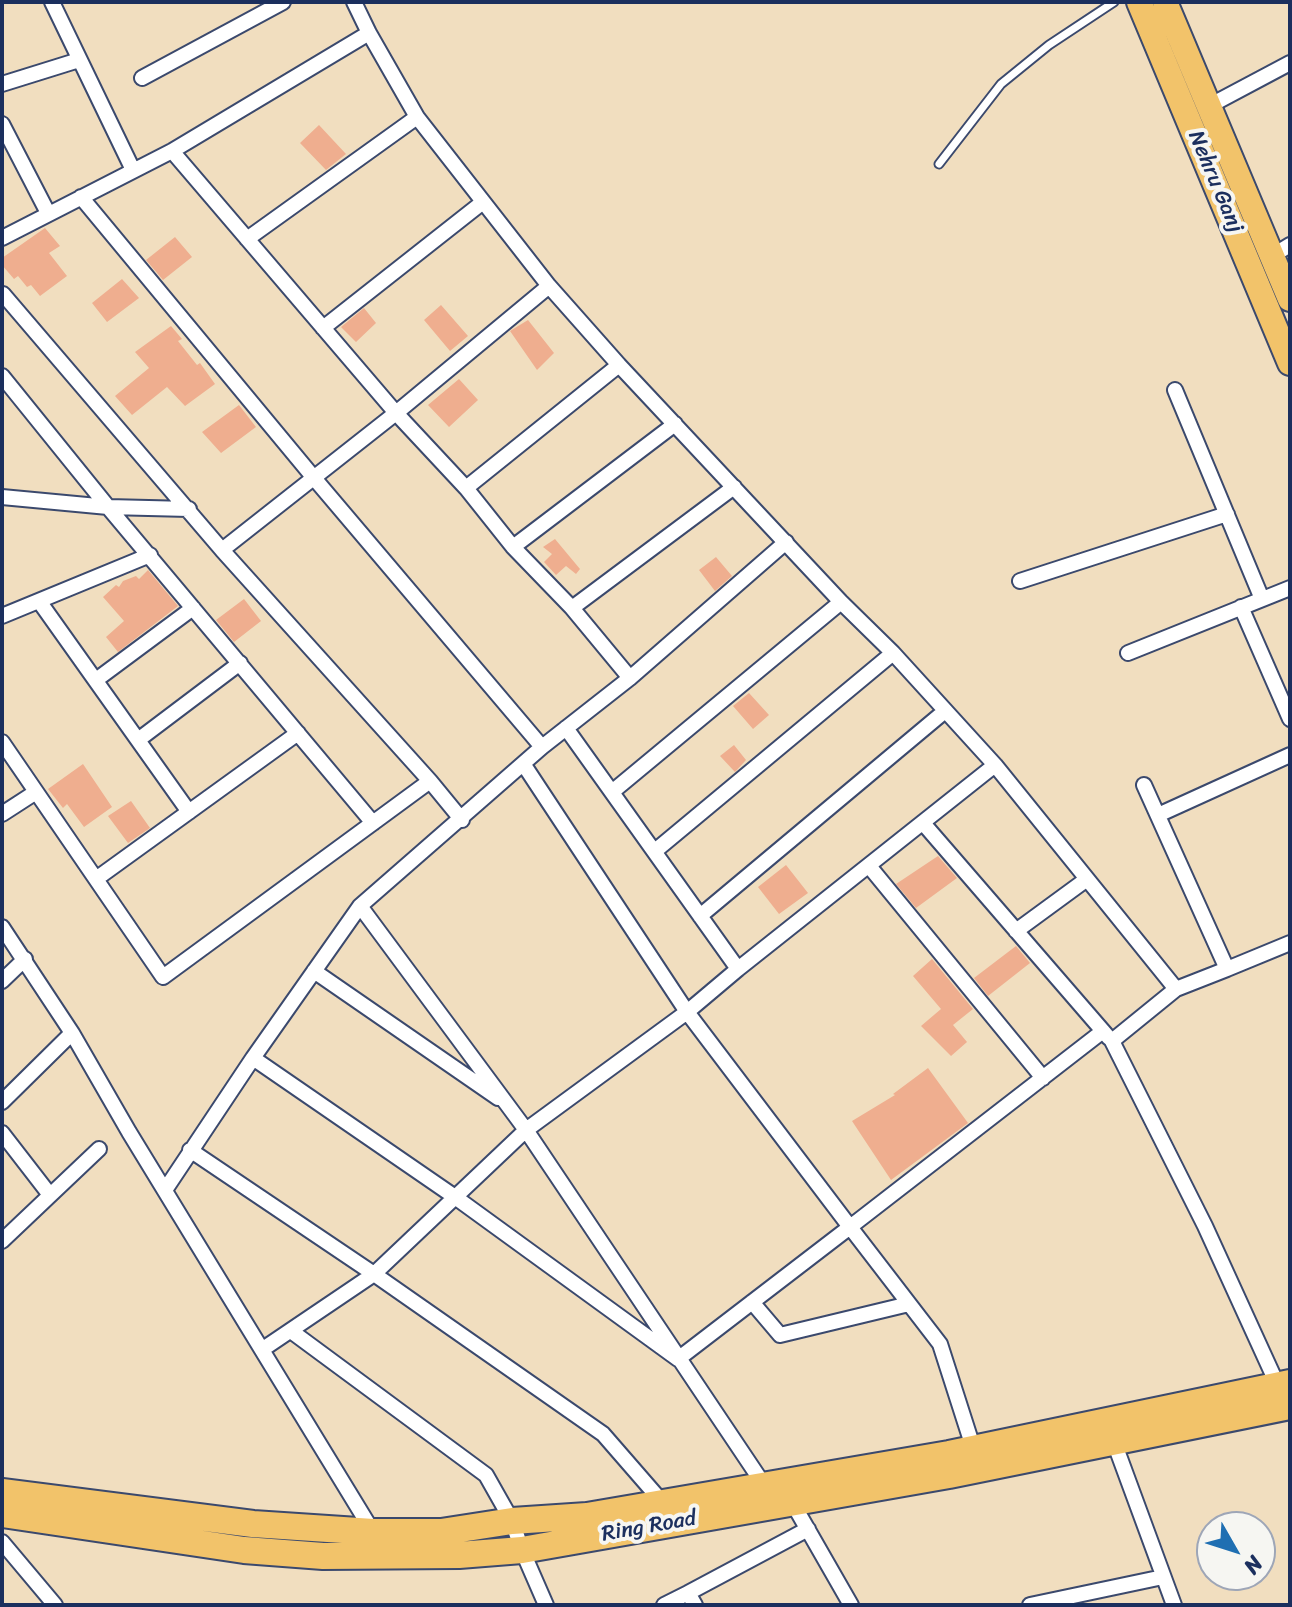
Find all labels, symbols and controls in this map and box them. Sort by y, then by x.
street label: Nehru Ganj [1182,127,1248,237]
street label: Ring Road [600,1506,698,1548]
north arrow [1196,1511,1276,1591]
text: N [1234,1547,1273,1583]

